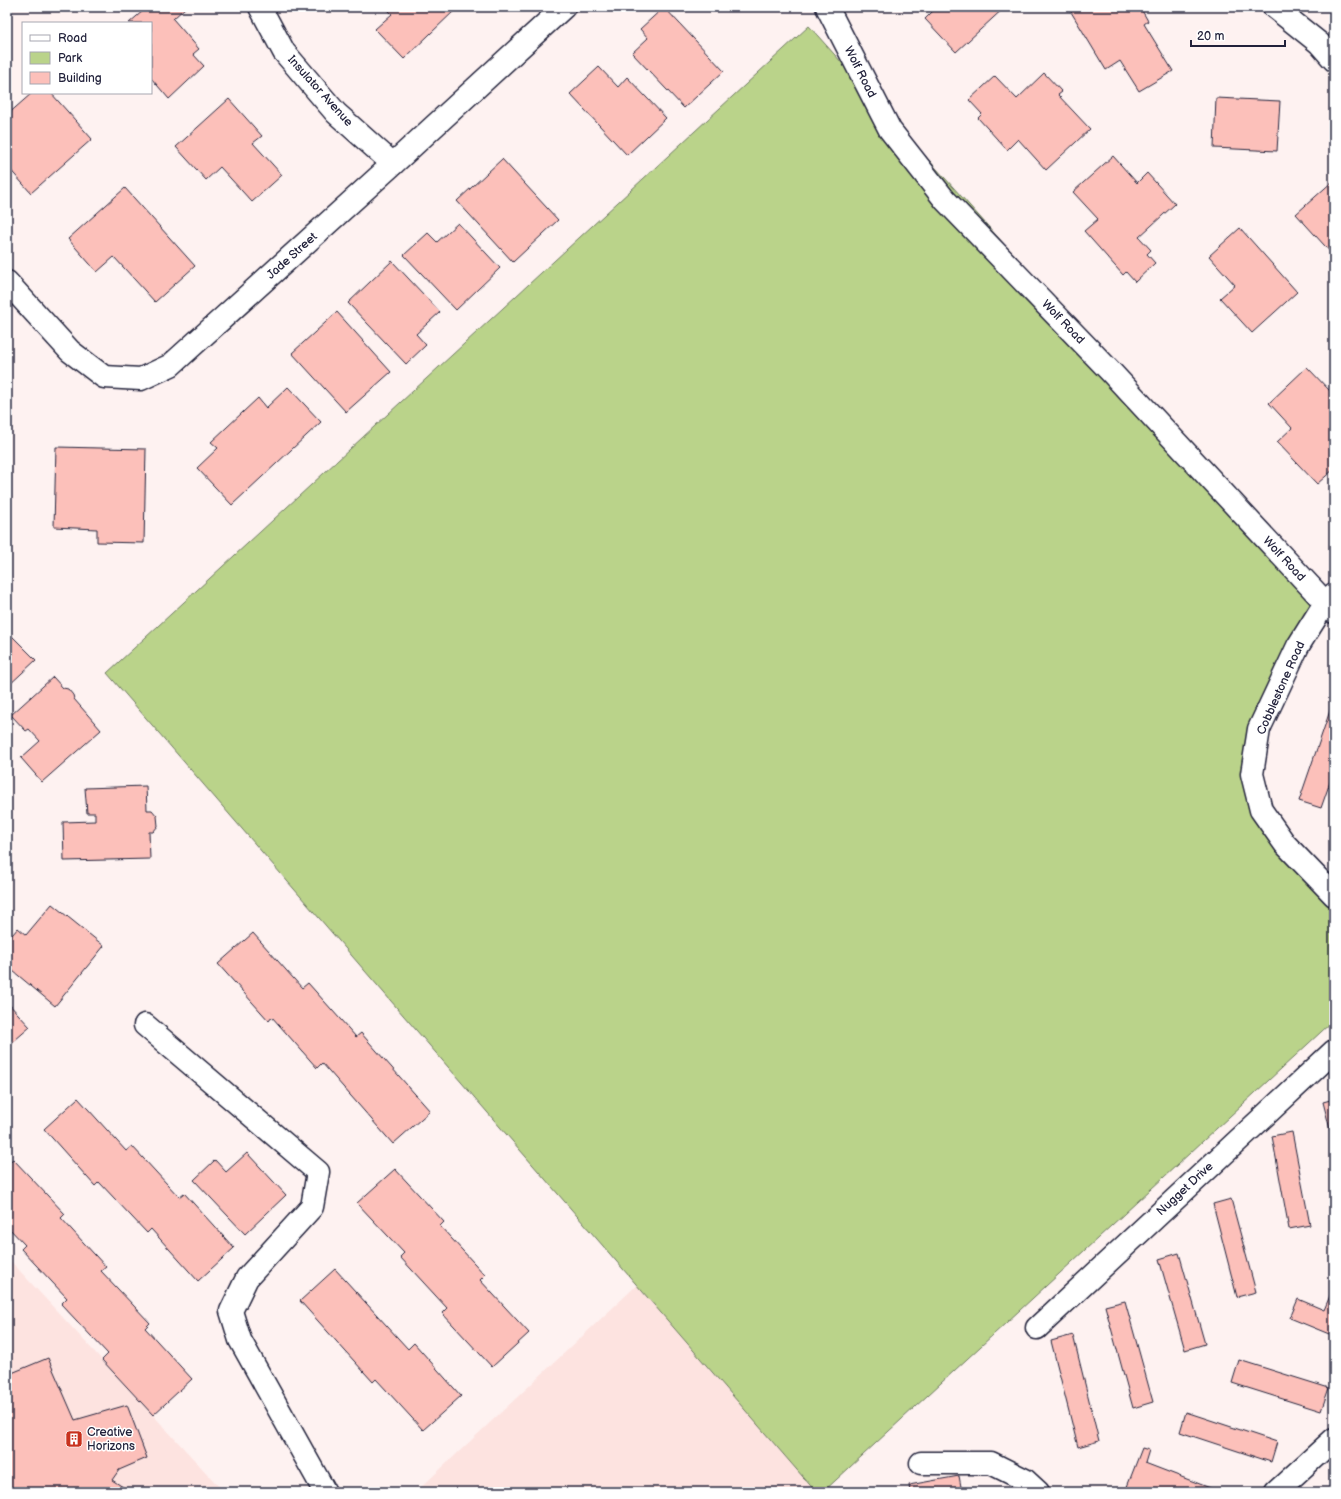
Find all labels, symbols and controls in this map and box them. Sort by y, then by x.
legend [22,22,152,94]
scale bar [1191,22,1285,48]
text: 20 m [1197,29,1224,44]
text: Road [58,31,87,46]
street label: Wolf Road [841,44,879,100]
text: Park [58,51,82,66]
street label: Insulator Avenue [284,52,356,130]
text: Building [58,71,102,86]
street label: Jade Street [264,229,321,283]
street label: Wolf Road [1038,297,1088,347]
street label: Wolf Road [1260,534,1309,585]
street label: Cobblestone Road [1254,639,1308,737]
street label: Nugget Drive [1154,1159,1216,1219]
place label: Creative Horizons [87,1425,135,1454]
building icon: Creative Horizons [64,1429,84,1449]

